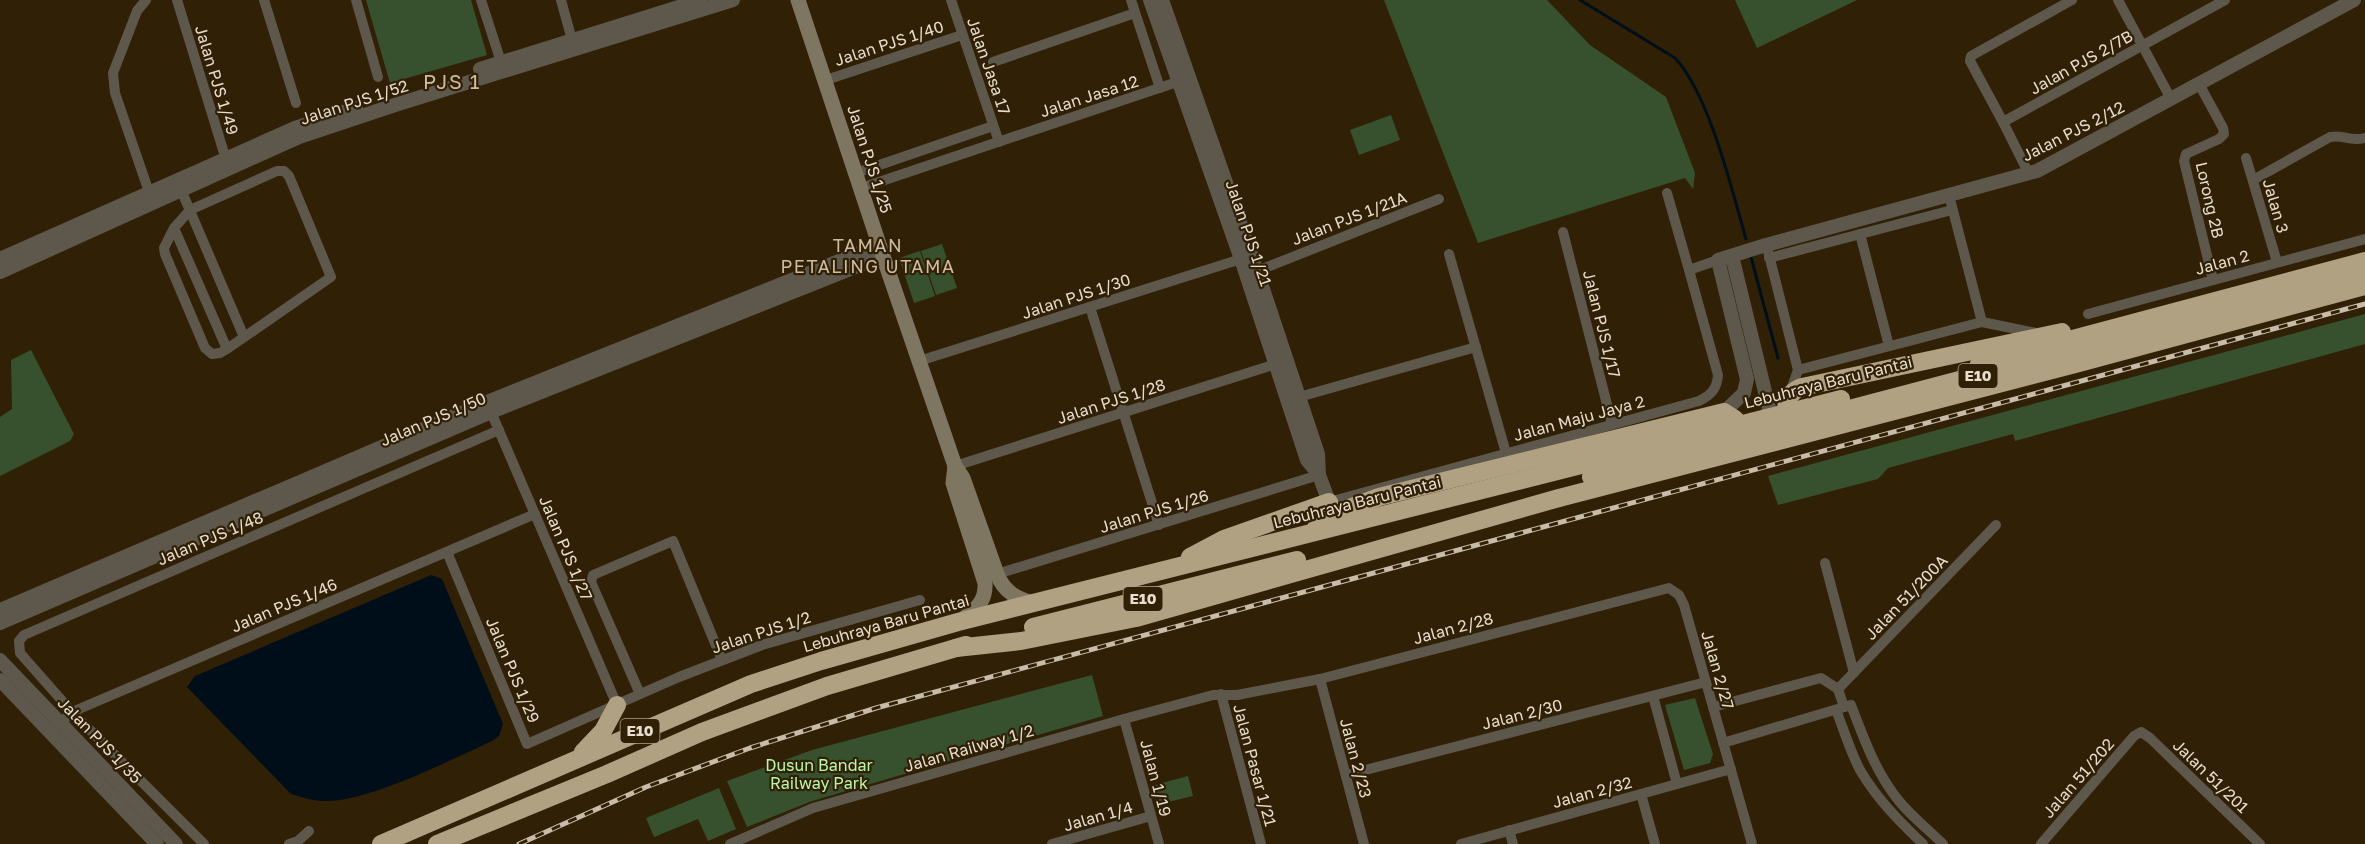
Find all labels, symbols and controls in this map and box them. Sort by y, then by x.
street label: Jalan Jasa 17 [963,15,1015,117]
street label: Jalan PJS 1/40 [832,16,946,70]
street label: Jalan PJS 1/49 [191,23,243,137]
street label: Jalan PJS 2/7B [2026,25,2136,99]
district label: PJS 1 [423,69,481,93]
street label: Jalan Jasa 12 [1037,71,1141,121]
street label: Jalan PJS 1/52 [297,75,411,129]
street label: Jalan PJS 2/12 [2018,97,2128,165]
street label: Jalan PJS 1/25 [843,102,897,216]
street label: Lorong 2B [2191,160,2229,240]
street label: Jalan PJS 1/21 [1221,177,1277,289]
street label: Jalan 3 [2259,177,2293,235]
street label: Jalan PJS 1/21A [1289,187,1410,249]
district label: TAMAN PETALING UTAMA [781,234,955,277]
street label: Jalan 2 [2193,245,2251,279]
street label: Jalan PJS 1/17 [1579,268,1625,380]
street label: Jalan PJS 1/30 [1019,269,1133,323]
street label: Lebuhraya Baru Pantai [1742,351,1914,413]
road number: E10 [1958,364,1998,388]
street label: Jalan PJS 1/28 [1054,374,1168,428]
street label: Jalan PJS 1/50 [377,388,489,450]
street label: Jalan Maju Jaya 2 [1511,391,1647,445]
street label: Lebuhraya Baru Pantai [1271,471,1443,533]
street label: Jalan PJS 1/26 [1097,485,1211,537]
street label: Jalan PJS 1/27 [535,493,597,603]
street label: Jalan PJS 1/48 [154,507,266,569]
street label: Jalan 51/200A [1860,550,1952,644]
street label: Jalan PJS 1/46 [228,574,340,636]
road number: E10 [1124,587,1162,611]
street label: Lebuhraya Baru Pantai [800,590,972,656]
street label: Jalan PJS 1/2 [709,607,813,657]
street label: Jalan 2/28 [1411,608,1495,648]
street label: Jalan PJS 1/29 [482,614,544,726]
street label: Jalan 2/27 [1697,628,1739,712]
street label: Jalan PJS 1/35 [54,693,146,787]
street label: Jalan 2/30 [1480,694,1564,734]
street label: Jalan Pasar 1/21 [1229,702,1281,828]
street label: Jalan 2/23 [1336,716,1376,800]
road number: E10 [620,719,660,743]
street label: Jalan Railway 1/2 [902,720,1036,776]
street label: Jalan 51/202 [2038,734,2118,822]
street label: Jalan 51/201 [2169,735,2253,817]
street label: Jalan 1/19 [1136,737,1176,819]
park label: Dusun Bandar Railway Park [765,755,873,793]
street label: Jalan 2/32 [1550,772,1634,812]
street label: Jalan 1/4 [1061,797,1135,835]

